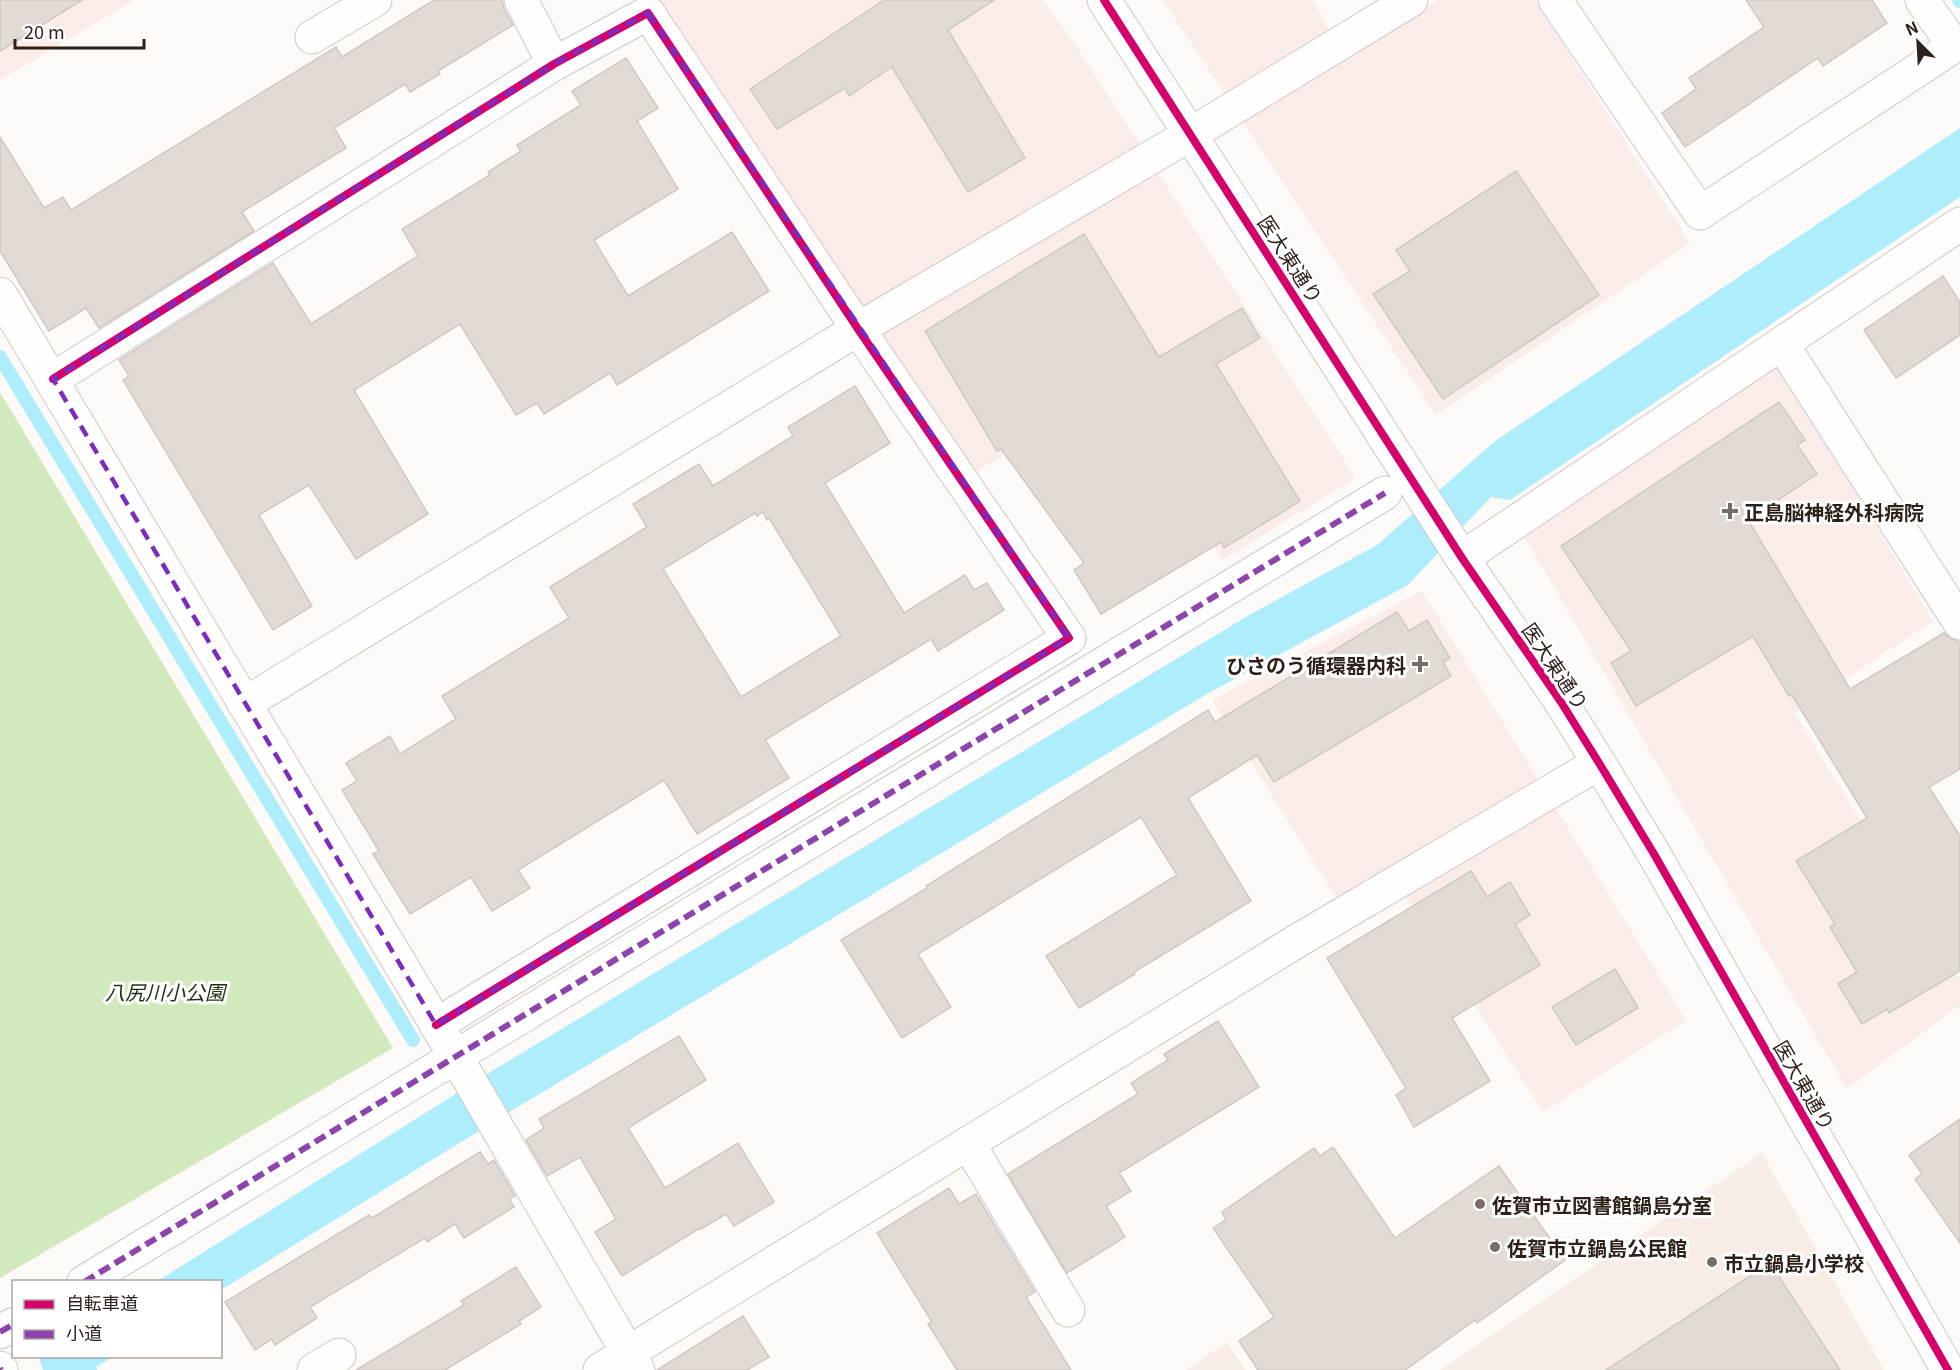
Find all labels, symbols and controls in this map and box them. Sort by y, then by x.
scale bar [15,12,144,50]
north arrow [1888,12,1948,72]
text: N [1901,14,1922,41]
text: 20 m [24,18,65,44]
street label: 医大東通り [1252,209,1330,309]
place label: 正島脳神経外科病院 [1744,497,1924,526]
marker: 正島脳神経外科病院 [1721,502,1739,520]
street label: 医大東通り [1516,616,1596,716]
place label: ひさのう循環器内科 [1226,650,1406,679]
marker: ひさのう循環器内科 [1411,655,1429,673]
park label: 八尻川小公園 [105,977,228,1006]
street label: 医大東通り [1767,1034,1843,1136]
place label: 佐賀市立図書館鍋島分室 [1492,1190,1712,1219]
marker: 佐賀市立図書館鍋島分室 [1473,1197,1487,1211]
place label: 佐賀市立鍋島公民館 [1507,1233,1687,1262]
marker: 佐賀市立鍋島公民館 [1488,1240,1502,1254]
place label: 市立鍋島小学校 [1724,1248,1864,1277]
marker: 市立鍋島小学校 [1705,1255,1719,1269]
legend [12,1280,222,1358]
text: 自転車道 [66,1289,138,1315]
text: 小道 [66,1319,102,1345]

